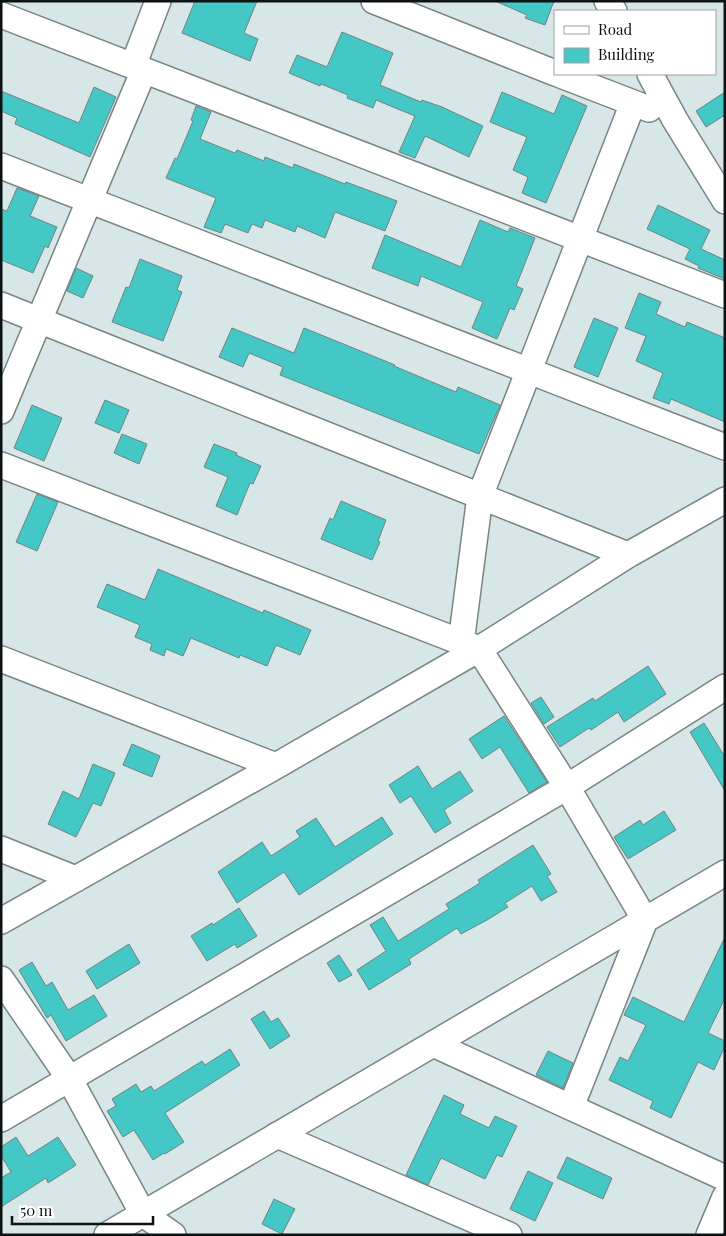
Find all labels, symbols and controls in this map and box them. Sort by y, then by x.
legend [554,10,716,75]
text: Road [598,19,632,39]
text: Building [598,44,655,64]
scale bar [12,1194,154,1226]
text: 50 m [20,1200,53,1220]

